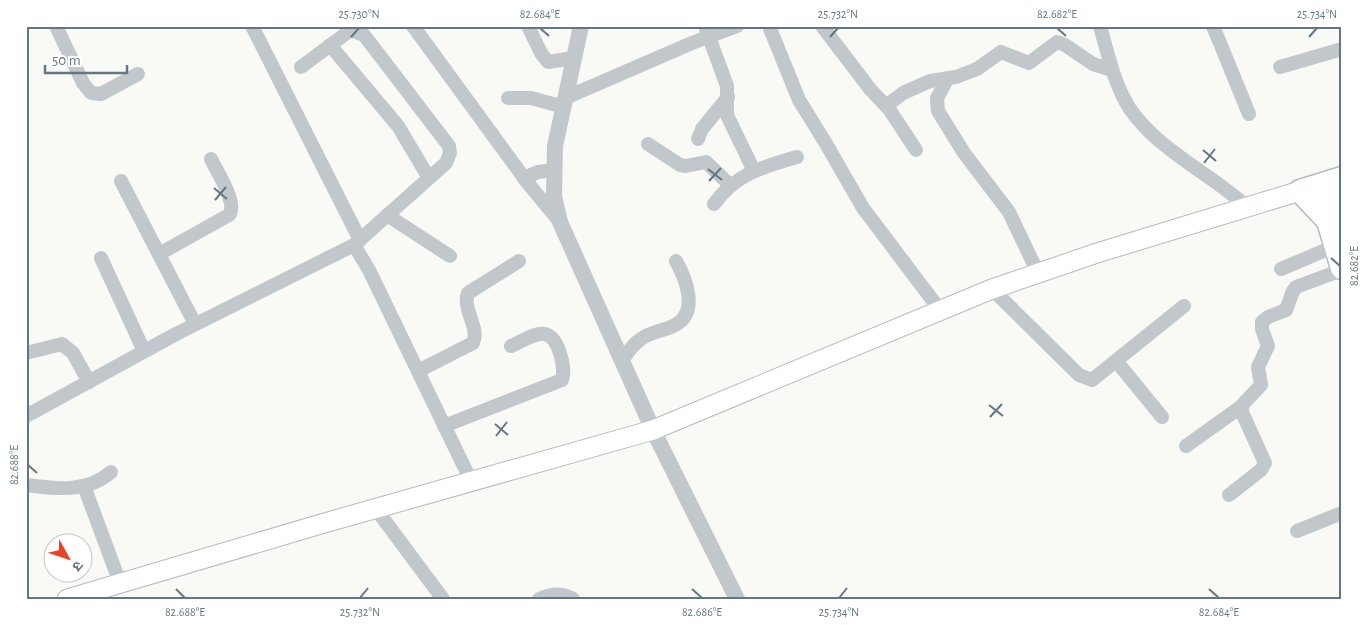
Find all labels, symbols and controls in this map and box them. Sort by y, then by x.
text: 25.730°N [338,8,380,20]
text: 82.684°E [520,8,560,20]
text: 25.732°N [818,8,858,20]
text: 82.682°E [1037,8,1077,20]
text: 25.734°N [1297,8,1337,20]
scale bar [45,42,128,74]
text: 50 m [52,53,81,68]
text: 82.682°E [1348,246,1360,286]
text: 82.688°E [8,445,20,485]
north arrow [42,532,92,582]
text: उ [69,558,85,574]
text: 82.688°E [165,606,205,618]
text: 25.732°N [340,606,380,618]
text: 82.686°E [682,606,722,618]
text: 25.734°N [819,606,859,618]
text: 82.684°E [1199,606,1239,618]

